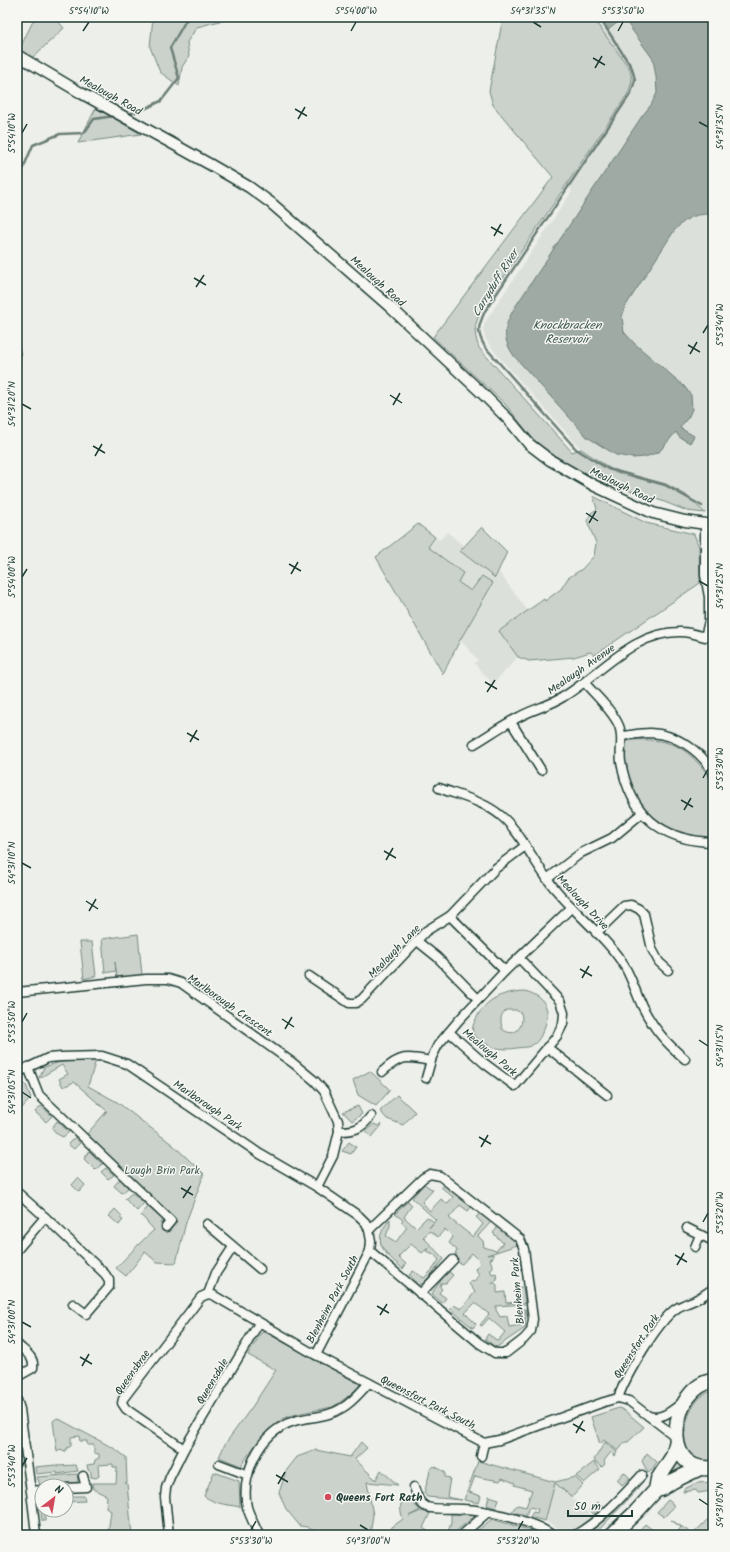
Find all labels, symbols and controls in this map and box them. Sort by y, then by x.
text: 5°54'10"W [69,3,109,19]
text: 5°54'00"W [335,3,377,19]
text: 54°31'35"N [510,3,556,19]
text: 5°53'50"W [602,3,645,19]
street label: Mealough Road [76,71,146,121]
text: 54°31'35"N [712,104,728,150]
text: 5°54'10"W [4,113,20,153]
water label: Carryduff River [467,243,525,321]
street label: Mealough Road [346,252,409,312]
text: 5°53'40"W [712,303,728,346]
water label: Knockbracken Reservoir [533,316,603,349]
text: 54°31'20"N [4,381,20,427]
street label: Mealough Road [586,463,657,509]
text: 5°54'00"W [4,556,20,598]
text: 54°31'25"N [712,563,728,609]
street label: Mealough Avenue [544,640,619,700]
text: 5°53'30"W [712,747,728,791]
text: 54°31'10"N [4,841,20,884]
street label: Mealough Drive [552,871,613,935]
street label: Mealough Lane [364,920,425,983]
street label: Marlborough Crescent [183,970,276,1042]
text: 5°53'50"W [4,1000,20,1043]
street label: Mealough Park [458,1024,522,1082]
text: 54°31'15"N [712,1024,728,1068]
text: 54°31'05"N [4,1069,20,1115]
street label: Marlborough Park [169,1076,246,1136]
park label: Lough Brin Park [124,1162,200,1180]
text: 5°53'20"W [712,1191,728,1235]
street label: Blenheim Park South [302,1252,364,1347]
street label: Blenheim Park [506,1256,530,1325]
text: 54°31'00"N [4,1299,20,1344]
street label: Queensfort Park [609,1310,665,1383]
street label: Queensbrae [110,1346,155,1399]
street label: Queensdale [192,1355,234,1408]
street label: Queensfort Park South [377,1371,478,1435]
text: 5°53'40"W [4,1444,20,1487]
north arrow [34,1478,74,1518]
text: N [51,1481,66,1500]
text: 54°31'05"N [712,1482,728,1528]
place label: Queens Fort Rath [336,1489,422,1507]
marker: Queens Fort Rath [323,1492,333,1502]
scale bar [568,1492,632,1518]
text: 50 m [574,1497,601,1516]
text: 5°53'30"W [229,1533,273,1549]
text: 54°31'00"N [346,1533,391,1549]
text: 5°53'20"W [496,1533,540,1549]

